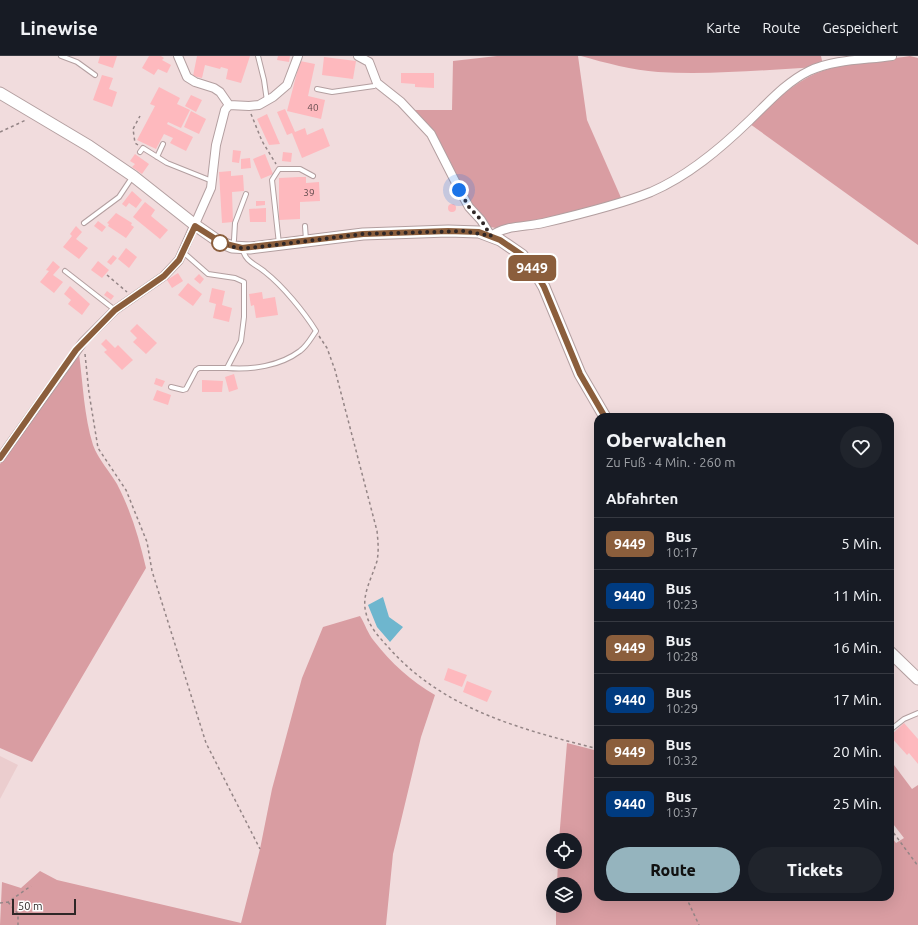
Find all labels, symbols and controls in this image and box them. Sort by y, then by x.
text: Linewise [20,17,98,39]
text: Karte [706,20,740,36]
text: Route [762,20,801,36]
text: Gespeichert [823,20,898,36]
house number: 40 [307,102,319,113]
your location [449,180,469,200]
house number: 39 [303,187,315,198]
unlabelled marker [211,234,229,252]
line badge: 9449 [504,255,560,281]
text: 9449 [516,260,548,276]
button: heart [840,426,882,468]
text: Oberwalchen [606,429,726,451]
text: Zu Fuß · 4 Min. · 260 m [606,455,735,469]
text: Abfahrten [606,490,678,507]
text: Bus [666,528,691,545]
text: 5 Min. [841,535,882,552]
text: 9449 [614,536,646,552]
text: 10:17 [666,545,698,559]
text: Bus [666,580,691,597]
text: 11 Min. [833,587,882,604]
text: 9440 [614,588,646,604]
text: 10:23 [666,597,698,611]
text: Bus [666,632,691,649]
text: 16 Min. [833,639,882,656]
text: 9449 [614,640,646,656]
text: 10:28 [666,649,698,663]
text: Bus [666,684,691,701]
text: 17 Min. [833,691,882,708]
text: 9440 [614,692,646,708]
text: 10:29 [666,701,698,715]
text: Bus [666,736,691,753]
text: 20 Min. [833,743,882,760]
text: 9449 [614,744,646,760]
text: 10:32 [666,753,698,767]
text: Bus [666,788,691,805]
text: 25 Min. [833,795,882,812]
text: 9440 [614,796,646,812]
text: 10:37 [666,805,698,819]
map controls [546,833,582,913]
button: locate [546,833,582,869]
button: Route [606,847,740,893]
button: Tickets [748,847,882,893]
button: layers [546,877,582,913]
scale bar [12,897,76,916]
text: 50 m [18,900,42,912]

